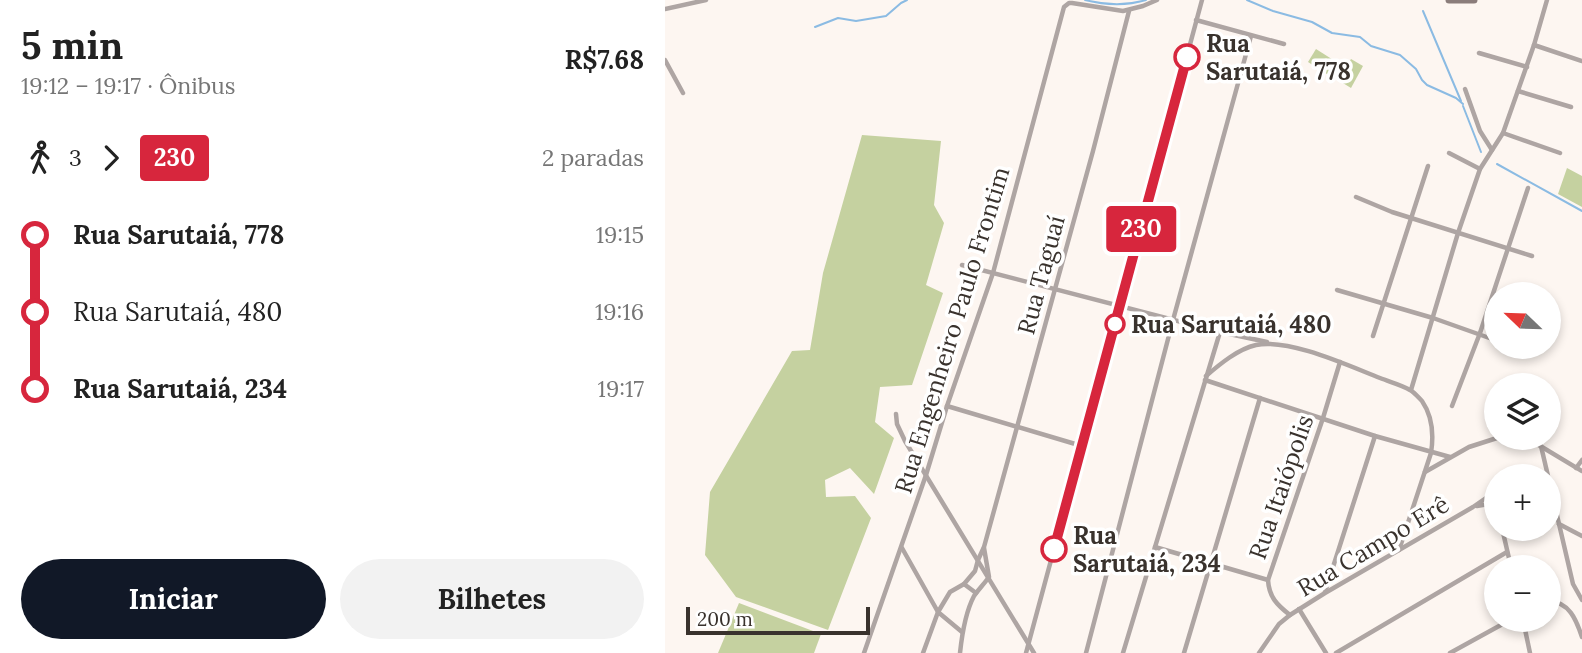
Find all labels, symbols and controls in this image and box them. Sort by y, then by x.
text: 5 min [21,21,123,69]
place label: Rua Sarutaiá, 778 [1206,28,1351,87]
text: R$7.68 [564,43,644,76]
marker: Rua Sarutaiá, 778 [1174,44,1200,70]
text: 19:12 – 19:17 · Ônibus [21,71,236,100]
icon: walk [21,139,59,177]
icon: forward [92,139,130,177]
text: 230 [154,142,195,173]
text: 3 [69,143,82,172]
text: 2 paradas [542,143,644,172]
street label: Rua Engenheiro Paulo Frontim [887,163,1017,497]
line badge: 230 [1101,206,1181,252]
street label: Rua Taguaí [1010,212,1072,338]
text: 230 [1120,213,1162,244]
text: Rua Sarutaiá, 778 [73,218,284,251]
text: 19:15 [596,220,644,249]
north arrow [1484,282,1561,359]
map controls [1484,282,1561,632]
text: Rua Sarutaiá, 480 [73,295,283,328]
text: 19:16 [595,297,644,326]
place label: Rua Sarutaiá, 480 [1131,309,1332,340]
marker: Rua Sarutaiá, 480 [1105,314,1125,334]
text: Rua Sarutaiá, 234 [73,372,287,405]
button: layers [1484,373,1561,450]
text: 19:17 [598,374,644,403]
street label: Rua Itaiópolis [1242,411,1320,563]
button: + [1484,464,1561,541]
street label: Rua Campo Erê [1291,489,1455,603]
place label: Rua Sarutaiá, 234 [1073,520,1221,579]
marker: Rua Sarutaiá, 234 [1041,536,1067,562]
button: − [1484,555,1561,632]
button: Iniciar [21,559,326,639]
button: Bilhetes [340,559,644,639]
scale bar [686,604,870,636]
text: 200 m [697,607,753,631]

